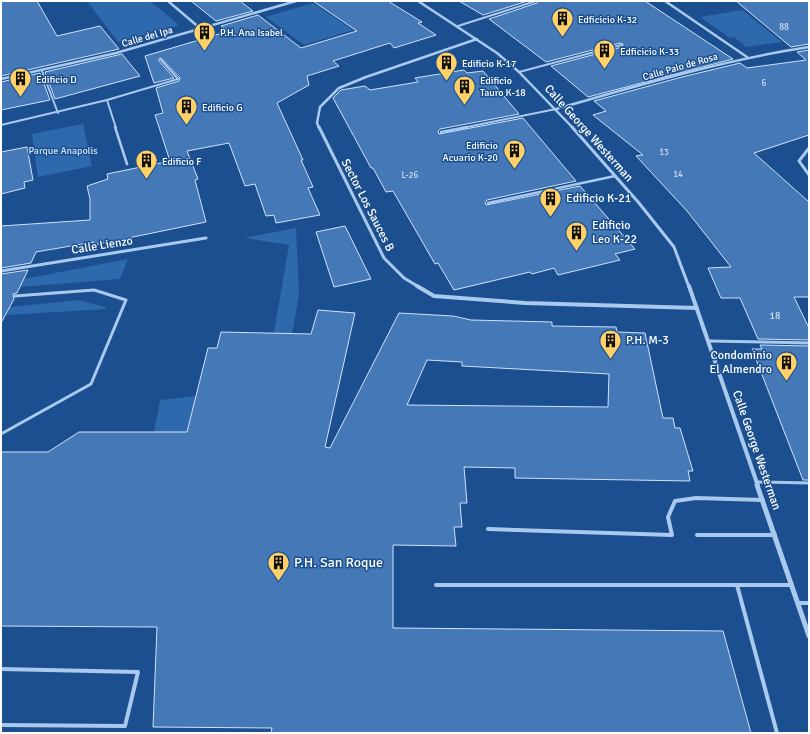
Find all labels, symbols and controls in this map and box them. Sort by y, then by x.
building icon: Edficicio K-32 [550,6,576,39]
place label: Edficicio K-32 [578,14,637,26]
building icon: P.H. Ana Isabel [192,19,218,52]
house number: 88 [779,22,789,33]
street label: Calle del Ipa [120,24,174,50]
place label: P.H. Ana Isabel [220,27,283,39]
building icon: Edficicio K-33 [591,38,617,71]
place label: Edficicio K-33 [620,46,679,58]
building icon: Edificio K-17 [434,50,460,83]
street label: Calle Palo de Rosa [641,50,719,83]
place label: Edificio K-17 [462,58,516,70]
building icon: Edificio D [7,66,33,99]
building icon: Edificio Tauro K-18 [451,73,477,106]
place label: Edificio D [36,74,77,86]
place label: Edificio Tauro K-18 [480,75,526,99]
house number: 6 [762,78,767,89]
street label: Calle George Westerman [541,82,636,185]
building icon: Edificio G [173,94,199,127]
place label: Edificio G [202,102,243,114]
building icon: Edificio Acuario K-20 [501,138,527,171]
place label: Edificio Acuario K-20 [443,140,498,164]
park label: Parque Anapolis [28,145,98,157]
house number: 13 [659,147,669,158]
building icon: Edificio F [133,148,159,181]
place label: Edificio F [162,156,201,168]
street label: Sector Los Sauces B [338,156,397,254]
house number: 14 [673,169,683,180]
house number: L-26 [402,170,419,181]
building icon: Edificio K-21 [538,185,564,218]
place label: Edificio K-21 [566,191,631,206]
place label: Edificio Leo K-22 [592,218,637,247]
building icon: Edificio Leo K-22 [564,219,590,252]
street label: Calle Lienzo [70,233,134,258]
house number: 18 [770,310,780,322]
building icon: P.H. M-3 [597,327,623,360]
place label: P.H. M-3 [626,333,669,348]
place label: Condominio El Almendro [709,348,772,377]
building icon: Condominio El Almendro [774,349,800,382]
street label: Calle George Westerman [729,388,784,512]
building icon: P.H. San Roque [266,549,292,582]
place label: P.H. San Roque [294,554,383,571]

